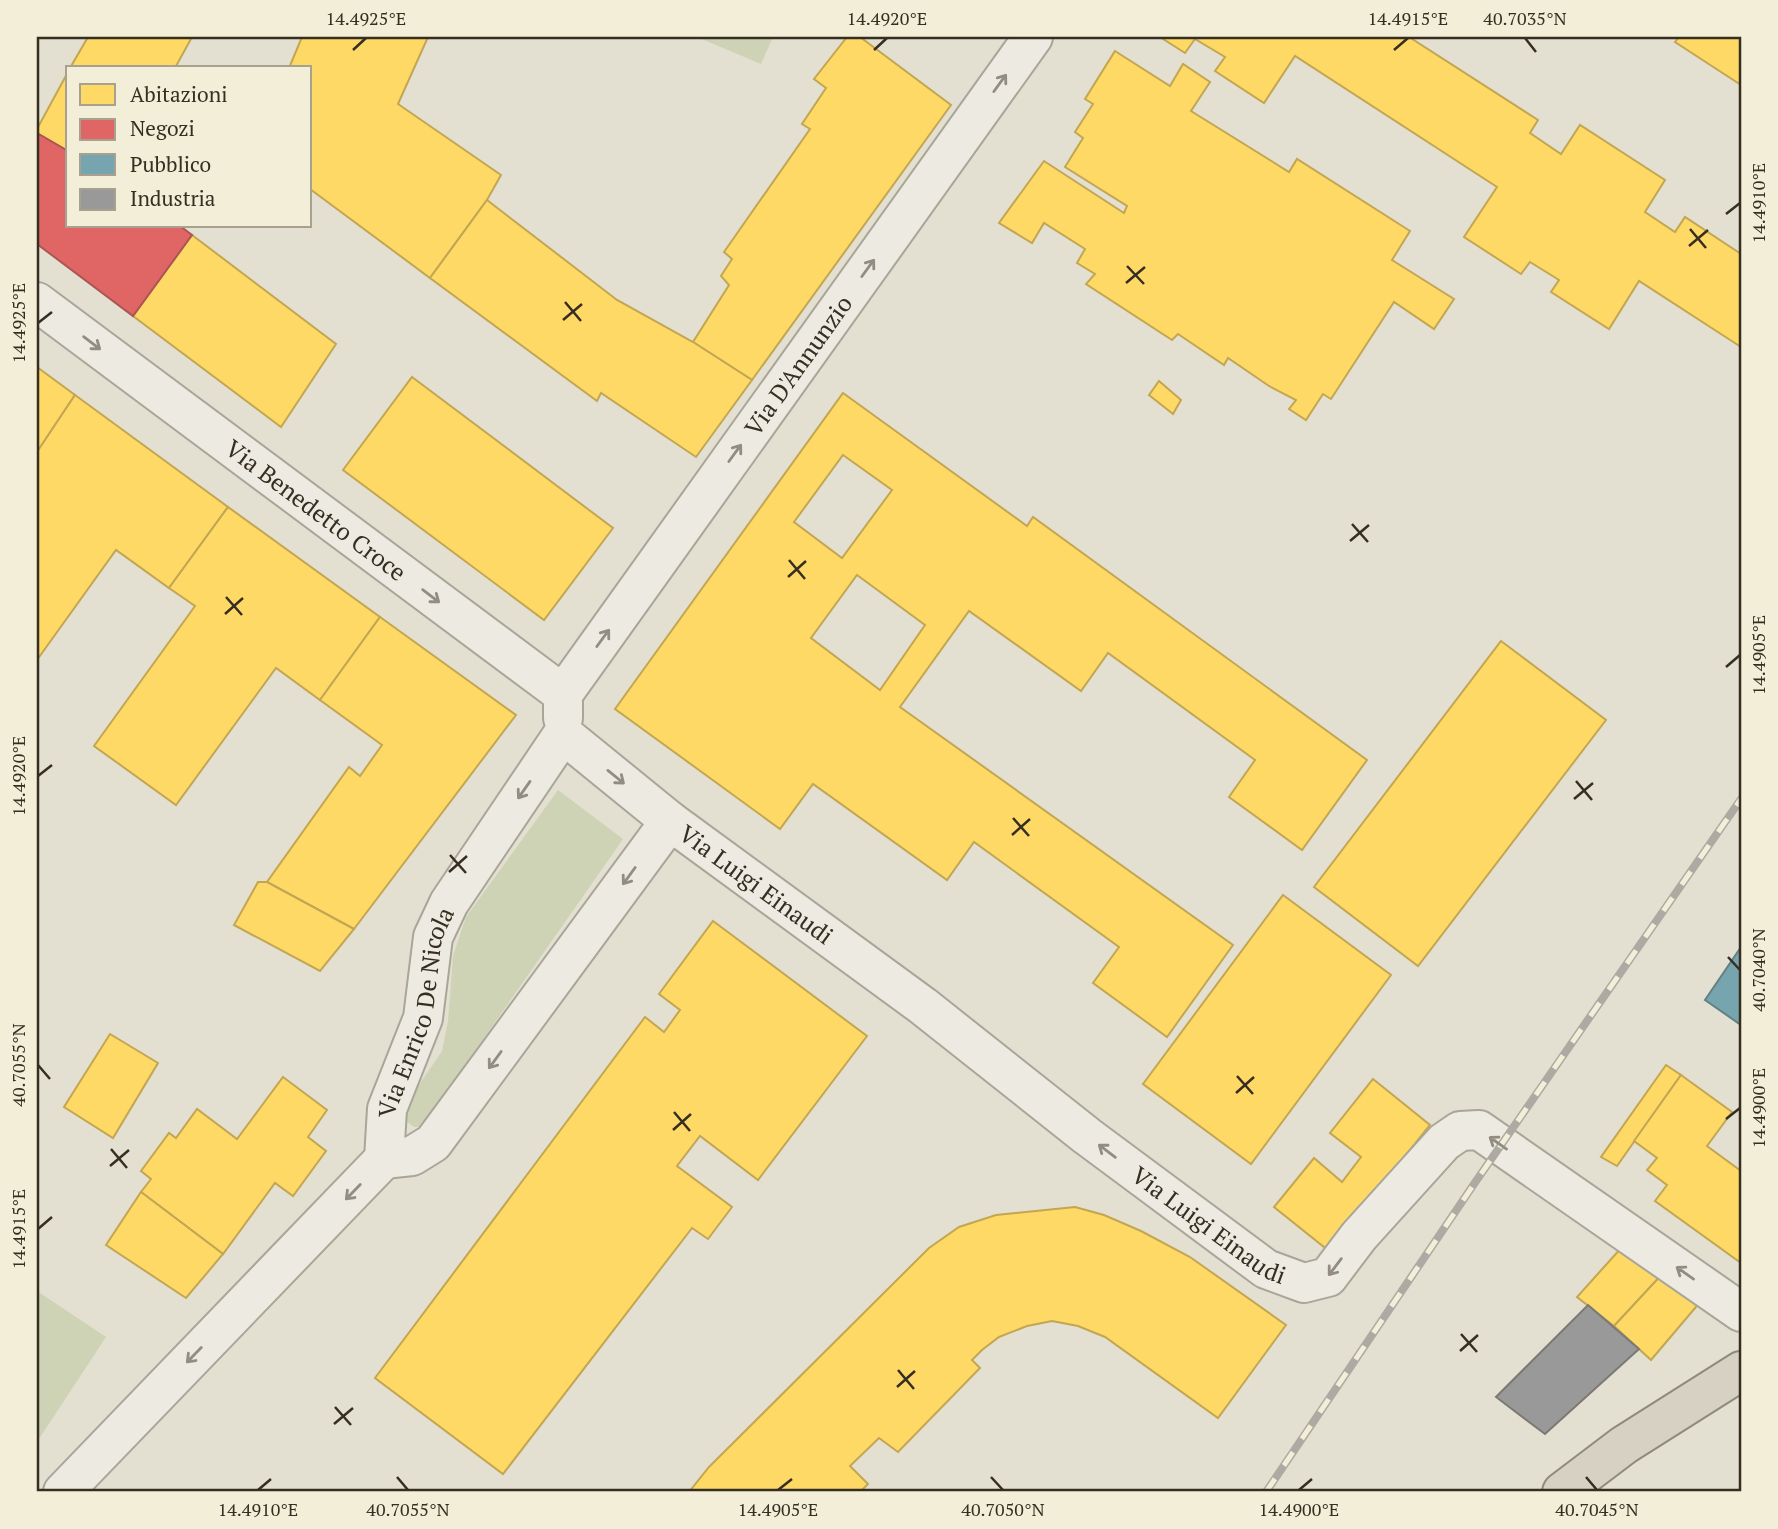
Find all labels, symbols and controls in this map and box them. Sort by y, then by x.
text: 14.4925°E [326,6,406,30]
text: 14.4920°E [847,6,927,30]
text: 14.4915°E [1368,6,1448,30]
text: 40.7035°N [1483,6,1567,30]
legend [66,66,312,228]
one-way arrow [993,74,1007,93]
text: Abitazioni [130,80,227,108]
text: Negozi [130,114,195,142]
text: Pubblico [130,150,211,178]
text: 14.4910°E [1746,163,1770,243]
text: Industria [130,184,216,212]
one-way arrow [860,259,875,278]
text: 14.4925°E [6,283,30,363]
street label: Via D'Annunzio [737,289,859,442]
one-way arrow [82,335,101,350]
street label: Via Benedetto Croce [219,432,413,588]
one-way arrow [728,444,742,463]
one-way arrow [422,588,440,603]
text: 14.4905°E [1746,615,1770,695]
one-way arrow [596,629,610,648]
text: 14.4920°E [6,736,30,816]
one-way arrow [606,769,624,785]
one-way arrow [517,780,531,799]
street label: Via Luigi Einaudi [673,817,840,951]
one-way arrow [622,866,636,885]
street label: Via Enrico De Nicola [371,902,461,1118]
text: 40.7040°N [1746,928,1770,1012]
text: 40.7055°N [6,1023,30,1107]
one-way arrow [487,1050,502,1069]
text: 14.4900°E [1746,1068,1770,1148]
one-way arrow [1489,1136,1508,1150]
one-way arrow [1098,1143,1116,1158]
street label: Via Luigi Einaudi [1125,1159,1290,1291]
one-way arrow [344,1183,361,1200]
text: 14.4915°E [6,1189,30,1269]
one-way arrow [1328,1257,1343,1276]
one-way arrow [1676,1266,1695,1280]
one-way arrow [186,1346,203,1363]
text: 14.4910°E [218,1497,298,1521]
text: 40.7055°N [366,1497,450,1521]
text: 14.4905°E [738,1497,818,1521]
text: 40.7050°N [961,1497,1045,1521]
text: 14.4900°E [1259,1497,1339,1521]
text: 40.7045°N [1555,1497,1639,1521]

